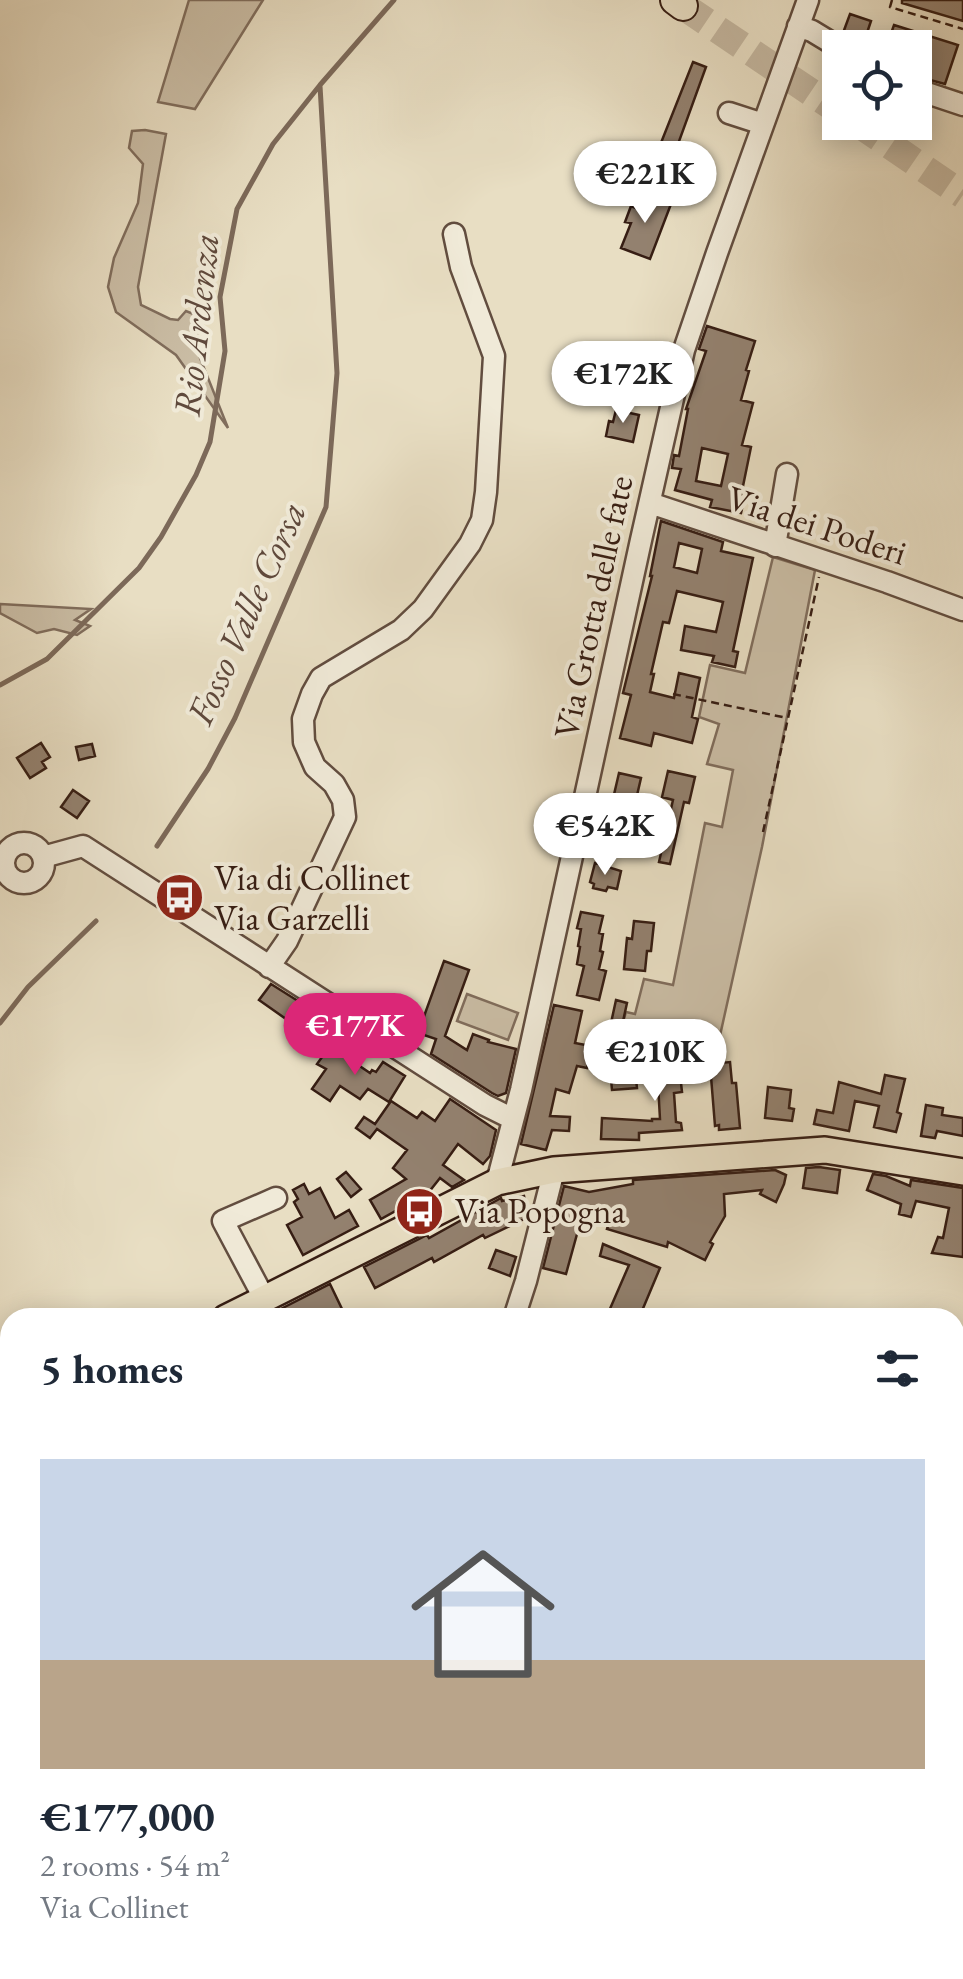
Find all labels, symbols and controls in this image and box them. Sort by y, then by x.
map controls [822,30,932,140]
button: locate [822,30,932,140]
pin: €221K [575,141,715,226]
text: €221K [596,152,694,194]
water label: Rio Ardenza [162,231,229,419]
pin: €172K [553,341,693,426]
text: €172K [574,352,672,394]
street label: Via Grotta delle fate [543,471,642,742]
street label: Via dei Poderi [722,474,912,575]
water label: Fosso Valle Corsa [174,494,317,733]
pin: €542K [535,793,675,878]
text: €542K [556,804,654,846]
place label: Via di Collinet Via Garzelli [214,855,410,940]
bus stop icon: Via di Collinet Via Garzelli [153,872,205,924]
pin: €177K [285,993,425,1078]
text: €177K [306,1004,404,1046]
pin: €210K [585,1019,725,1104]
text: €210K [606,1030,704,1072]
bus stop icon: Via Popogna [394,1185,446,1237]
place label: Via Popogna [455,1188,625,1233]
text: 5 homes [40,1341,183,1396]
icon: filters [870,1341,925,1396]
icon: home [393,1524,573,1704]
text: €177,000 [40,1789,215,1844]
text: 2 rooms · 54 m² [40,1844,230,1886]
text: Via Collinet [40,1886,189,1928]

